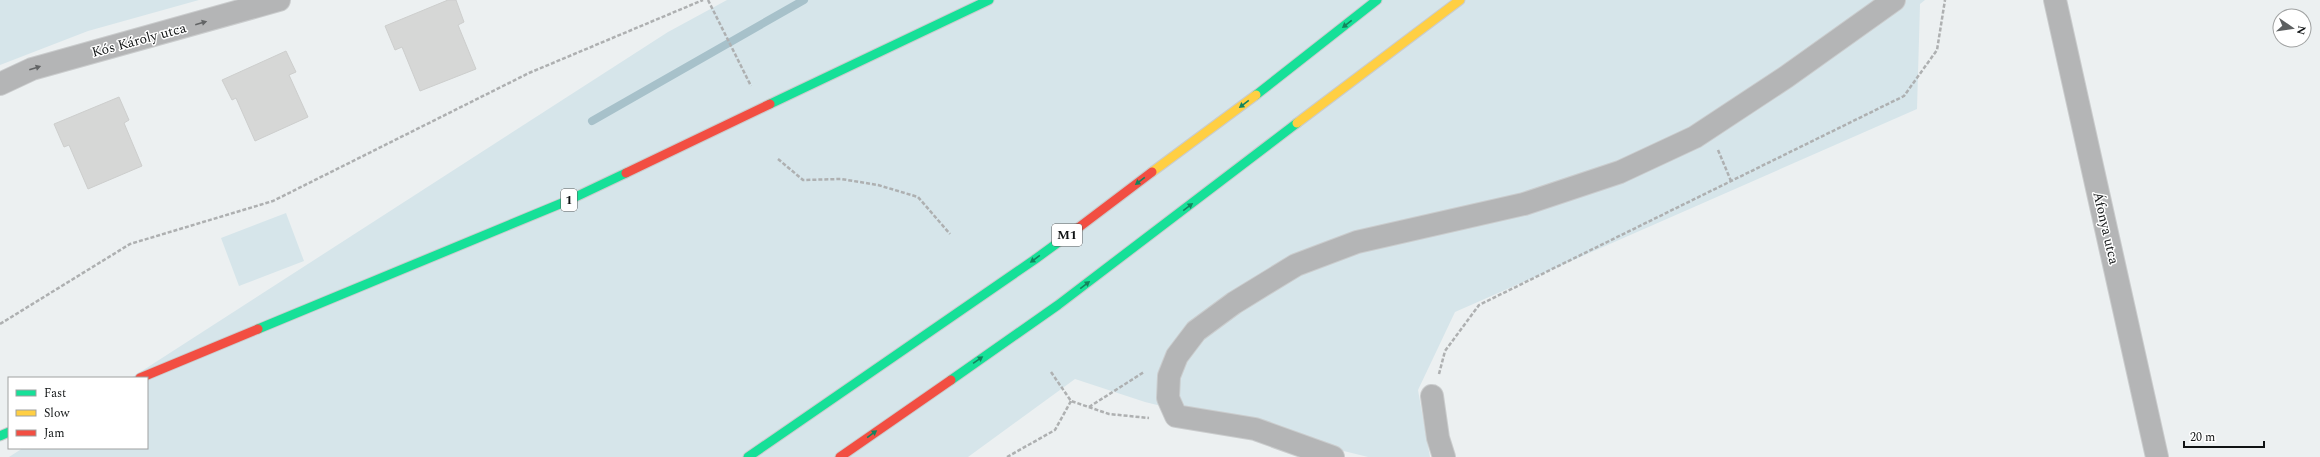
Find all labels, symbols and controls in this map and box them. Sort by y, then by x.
north arrow [2272,8,2312,48]
street label: Kós Károly utca [89,17,189,63]
one-way arrow [196,20,208,26]
one-way arrow [1341,20,1352,28]
text: N [2292,24,2311,36]
one-way arrow [30,65,42,71]
one-way arrow [1239,100,1249,108]
one-way arrow [1134,177,1145,186]
road number: 1 [561,189,577,211]
street label: Áfonya utca [2087,190,2125,267]
one-way arrow [1183,203,1194,211]
road number: M1 [1052,224,1082,246]
one-way arrow [1030,255,1041,263]
one-way arrow [1079,281,1090,289]
one-way arrow [973,356,983,364]
legend [8,377,148,449]
text: Fast [44,384,66,403]
text: Slow [44,404,70,423]
scale bar [2184,423,2264,449]
text: Jam [44,424,65,443]
text: 20 m [2190,428,2215,447]
one-way arrow [866,430,877,438]

